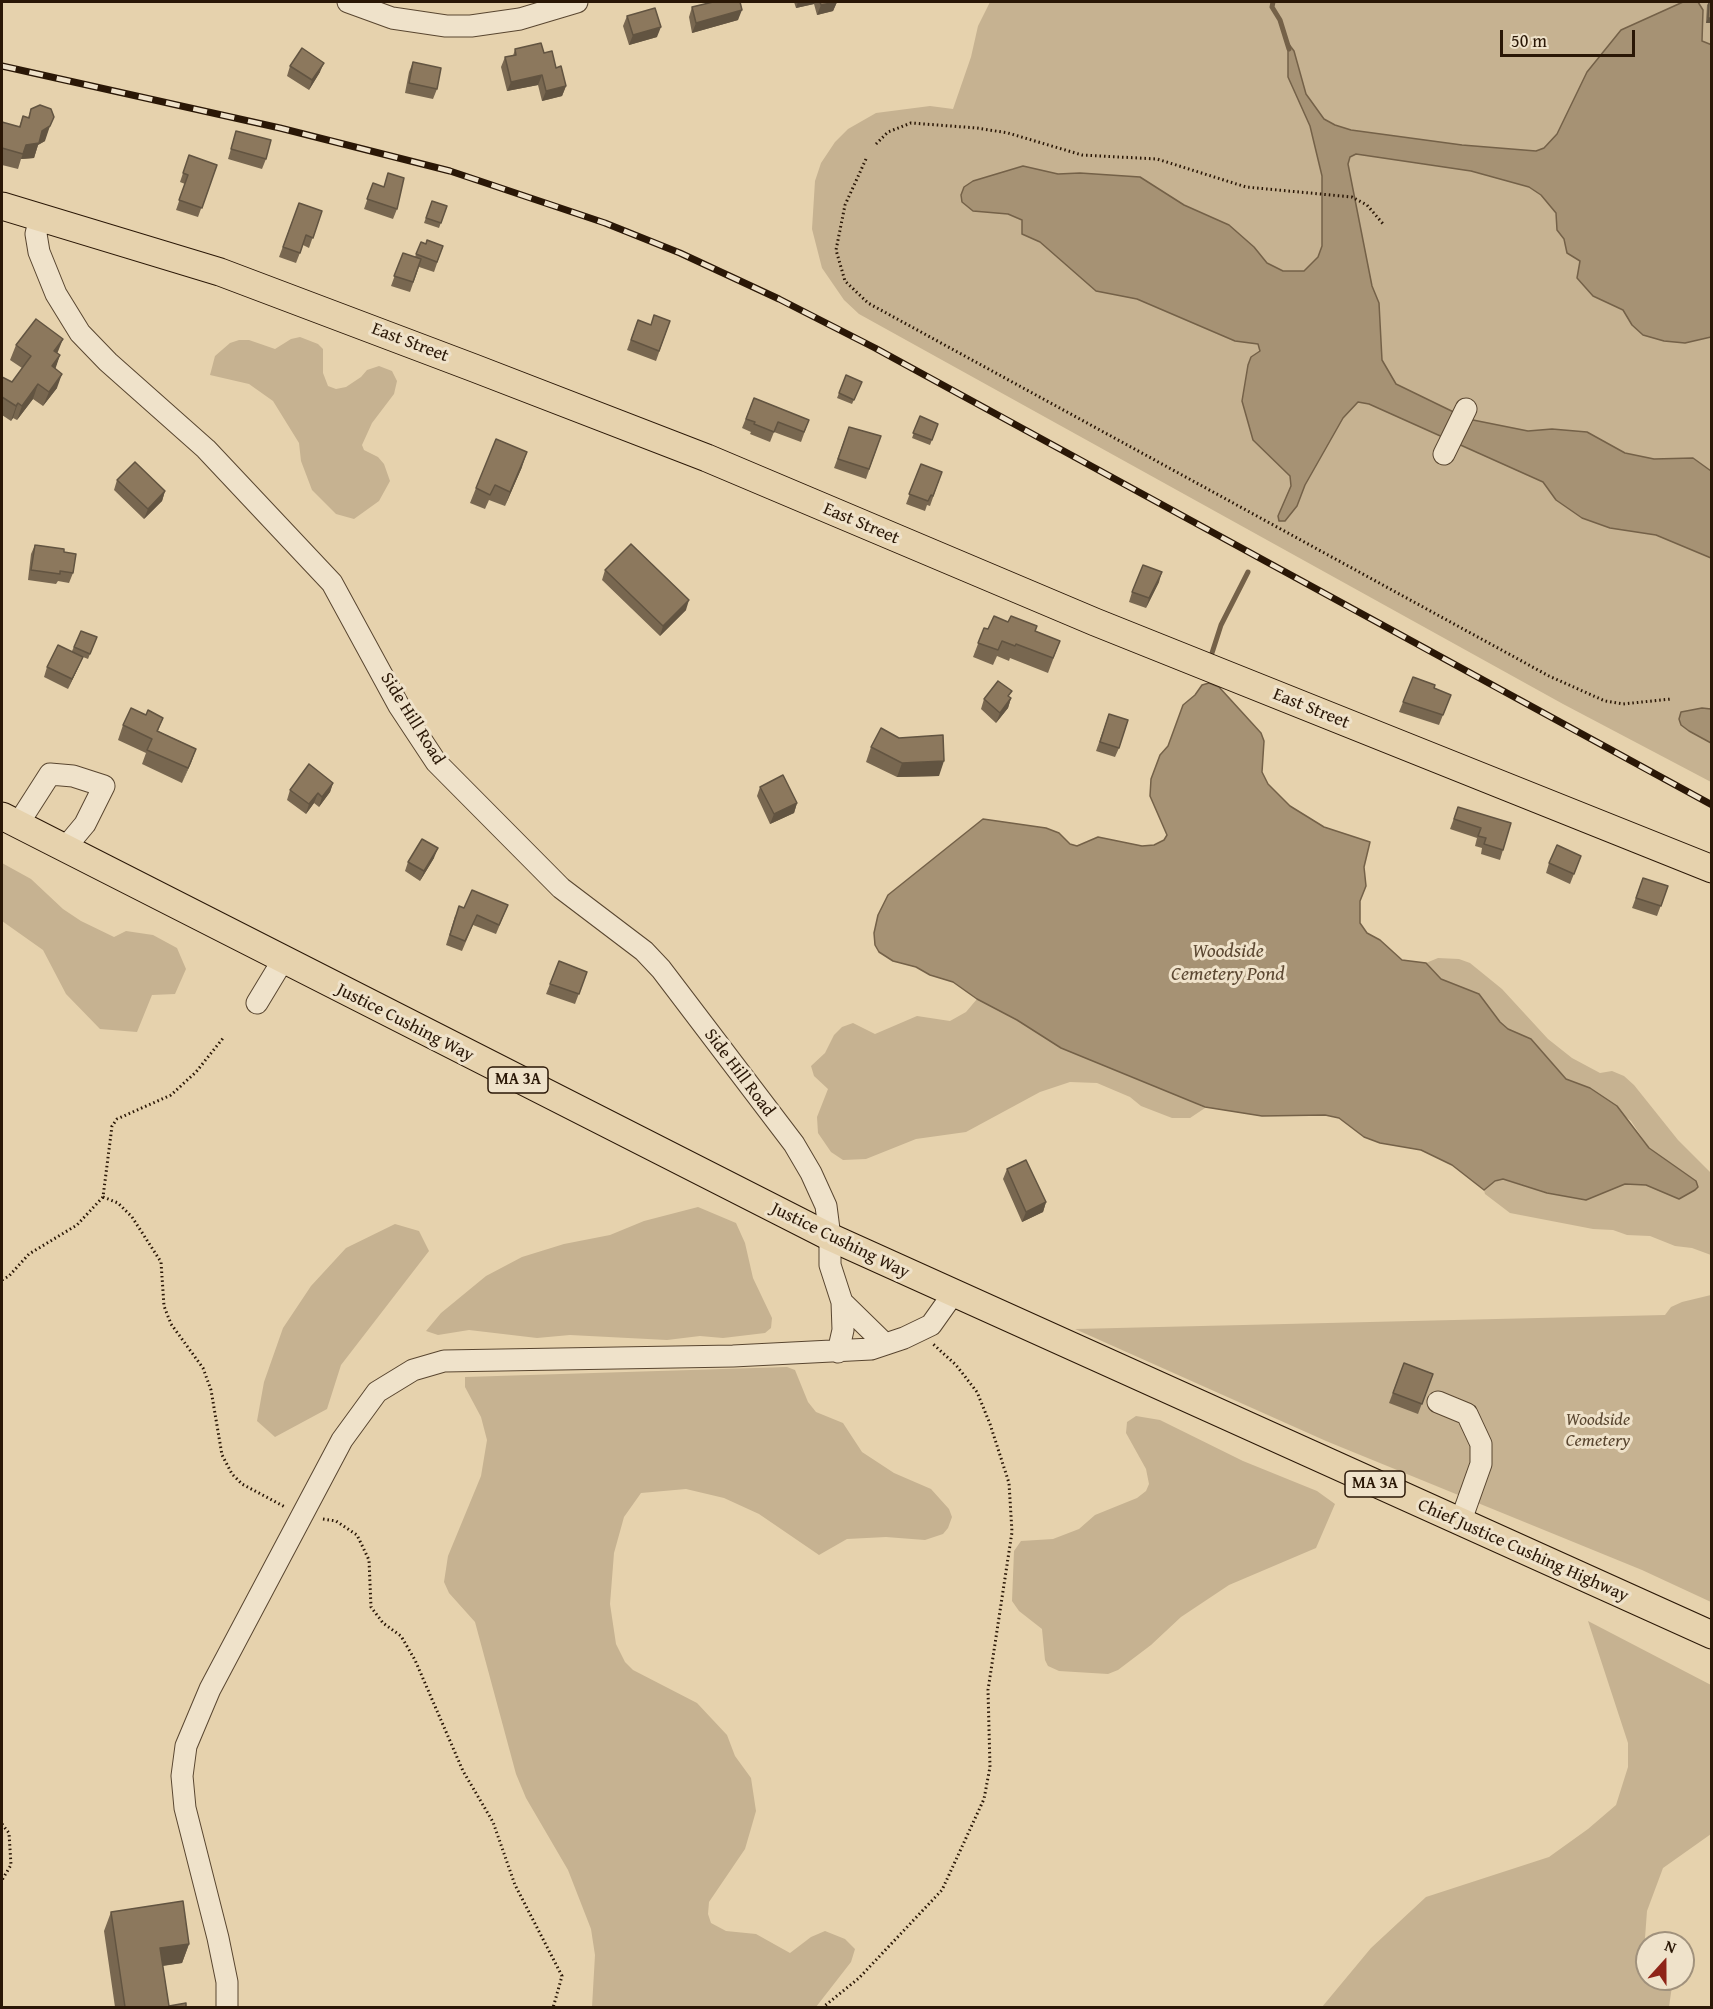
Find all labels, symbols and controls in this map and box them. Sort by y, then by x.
scale bar [1503,18,1638,56]
text: 50 m [1511,27,1547,54]
street label: East Street [369,318,451,368]
street label: East Street [820,498,902,550]
street label: Side Hill Road [375,669,449,769]
street label: East Street [1270,684,1352,734]
water label: Woodside Cemetery Pond [1171,940,1285,987]
street label: Justice Cushing Way [333,979,477,1067]
street label: Side Hill Road [699,1025,779,1121]
road number: MA 3A [488,1067,548,1093]
street label: Justice Cushing Way [767,1198,913,1284]
park label: Woodside Cemetery [1566,1409,1630,1452]
road number: MA 3A [1345,1471,1405,1497]
street label: Chief Justice Cushing Highway [1414,1495,1632,1607]
north arrow [1635,1931,1695,1991]
text: N [1661,1933,1680,1959]

